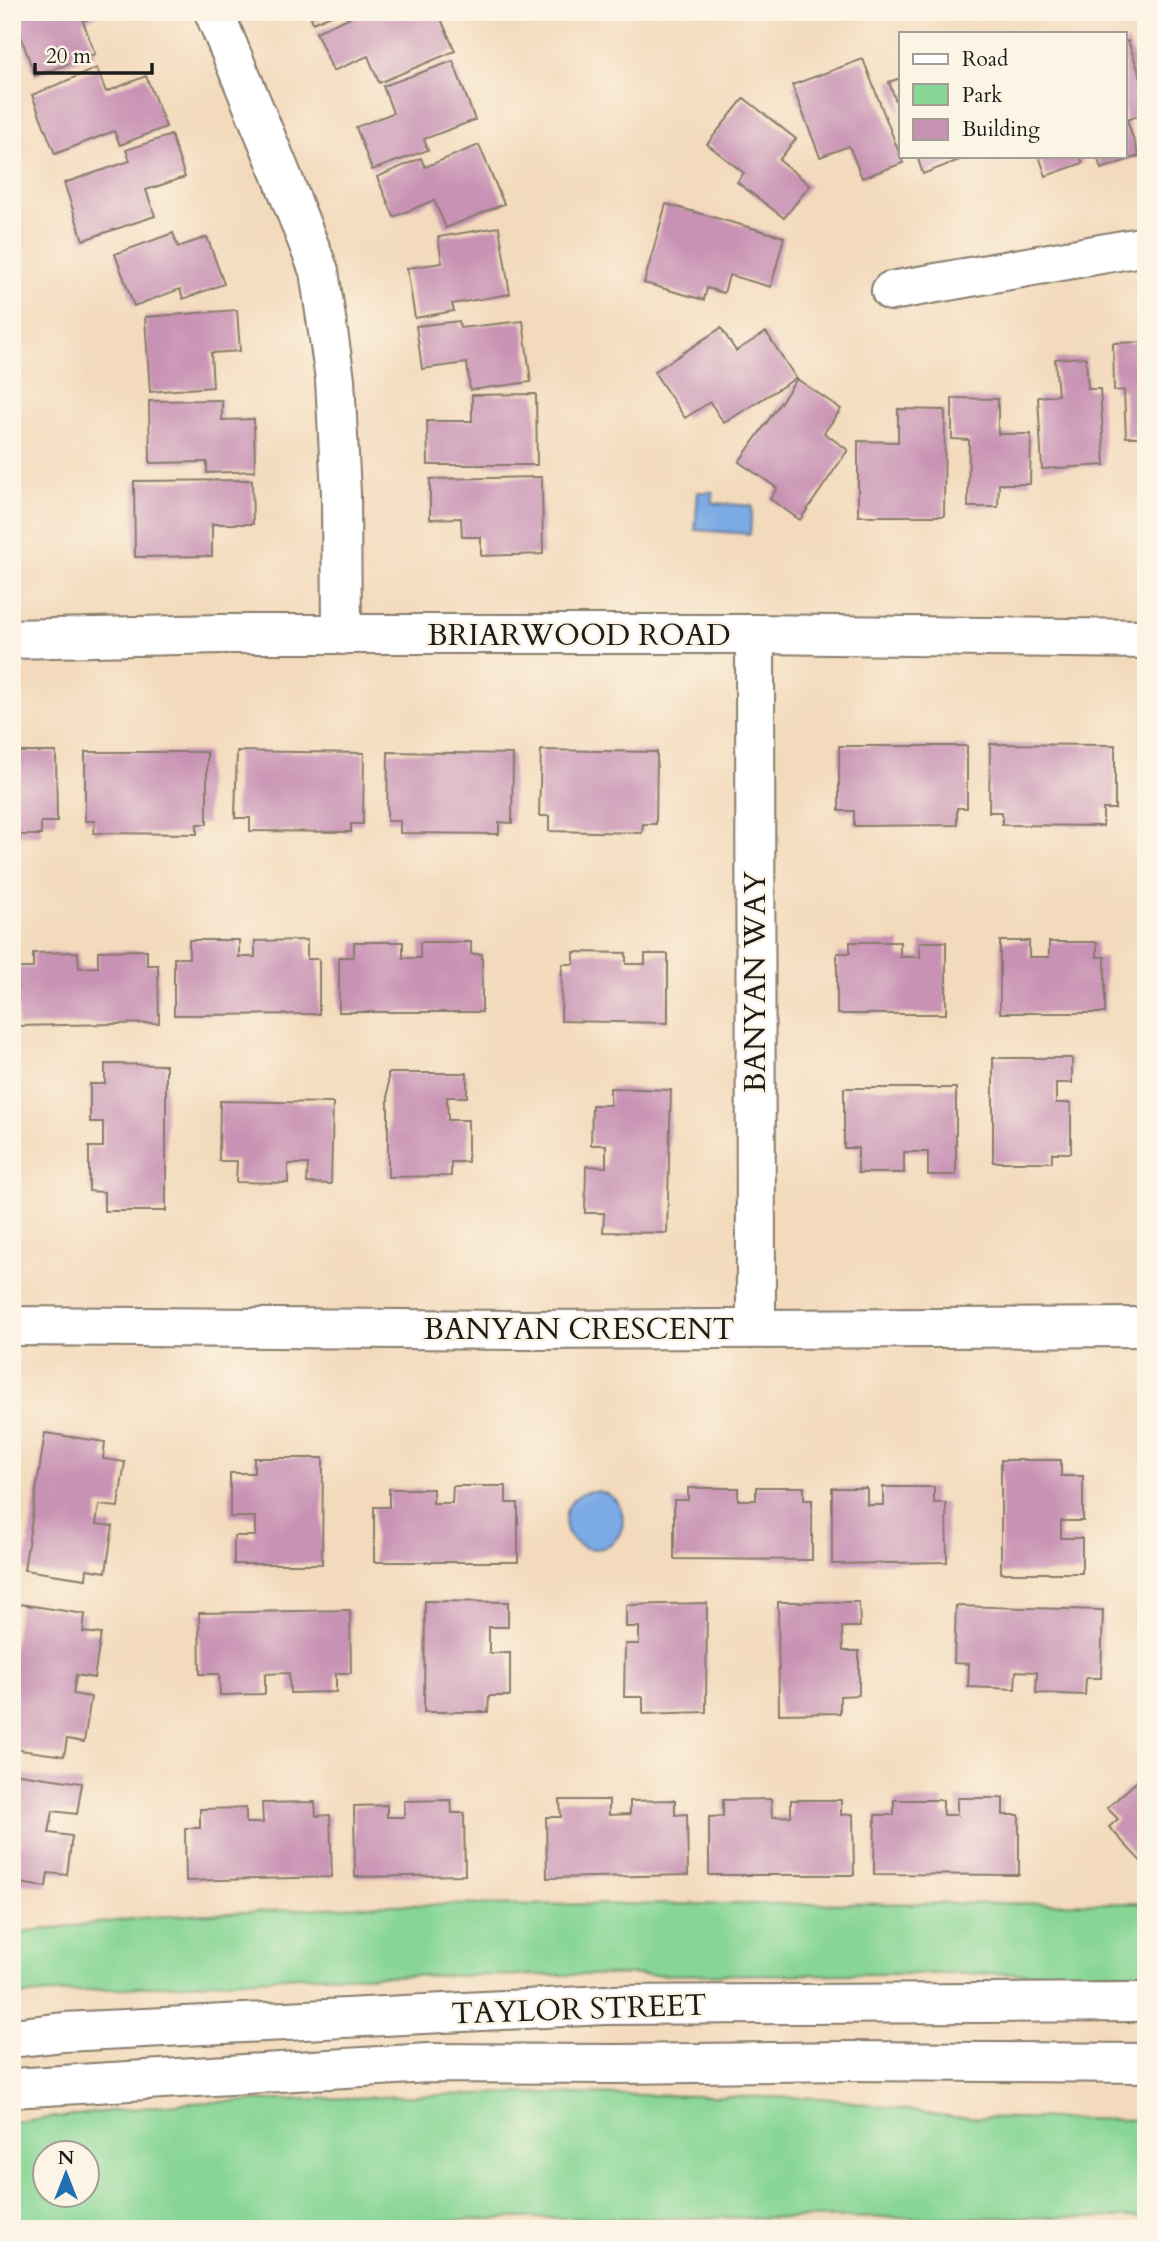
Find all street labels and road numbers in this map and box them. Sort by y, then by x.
street label: BRIARWOOD ROAD [427,615,731,656]
street label: BANYAN WAY [735,871,776,1093]
street label: BANYAN CRESCENT [423,1309,735,1350]
street label: TAYLOR STREET [451,1985,707,2034]

